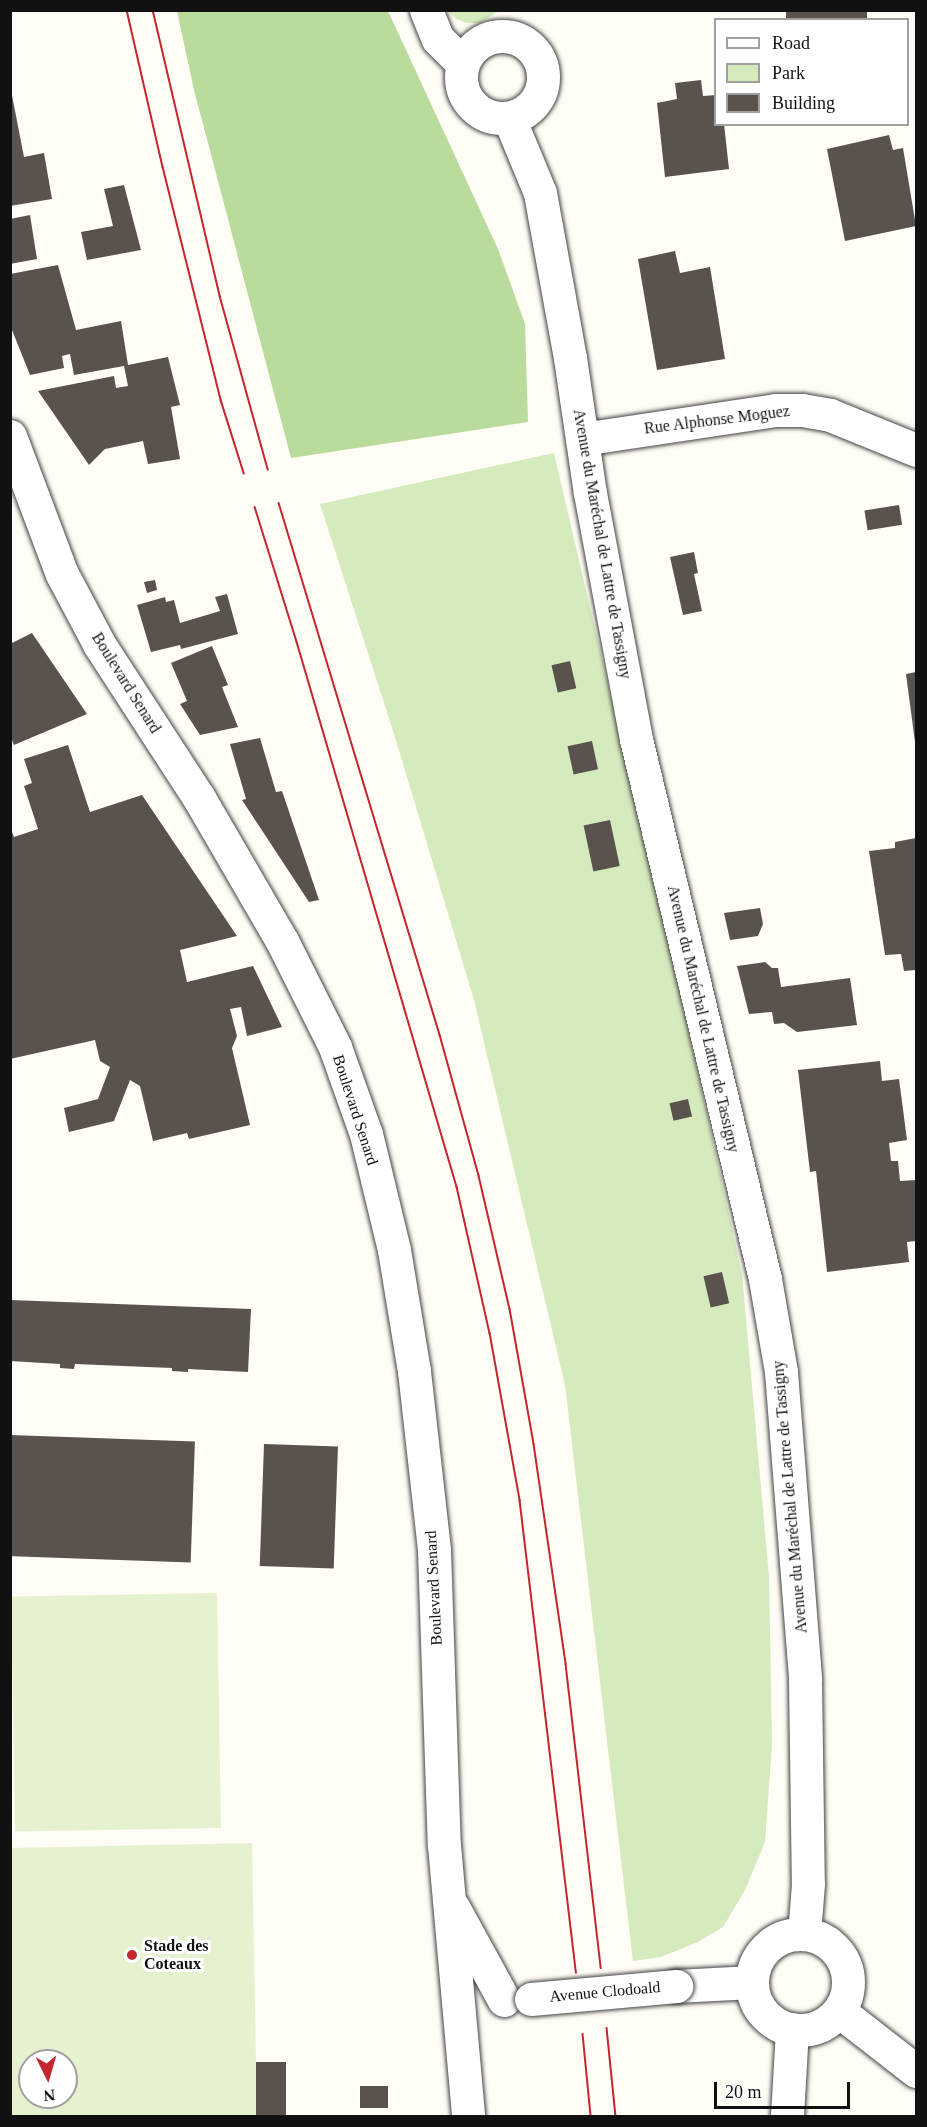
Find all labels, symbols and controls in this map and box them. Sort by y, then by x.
legend [714,18,909,126]
text: Road [772,33,810,53]
text: Park [772,63,805,83]
text: Building [772,93,835,113]
street label: Rue Alphonse Moguez [643,401,791,439]
street label: Avenue du Maréchal de Lattre de Tassigny [569,407,635,681]
street label: Boulevard Senard [87,629,165,737]
street label: Avenue du Maréchal de Lattre de Tassigny [663,883,743,1155]
street label: Boulevard Senard [328,1052,382,1168]
street label: Avenue du Maréchal de Lattre de Tassigny [768,1360,812,1634]
street label: Boulevard Senard [421,1530,447,1646]
place label: Stade des Coteaux [144,1936,208,1974]
marker: Stade des Coteaux [125,1948,139,1962]
street label: Avenue Clodoald [549,1978,661,2006]
north arrow [18,2049,78,2109]
scale bar [717,2070,854,2108]
text: 20 m [725,2082,762,2102]
text: N [43,2086,56,2104]

